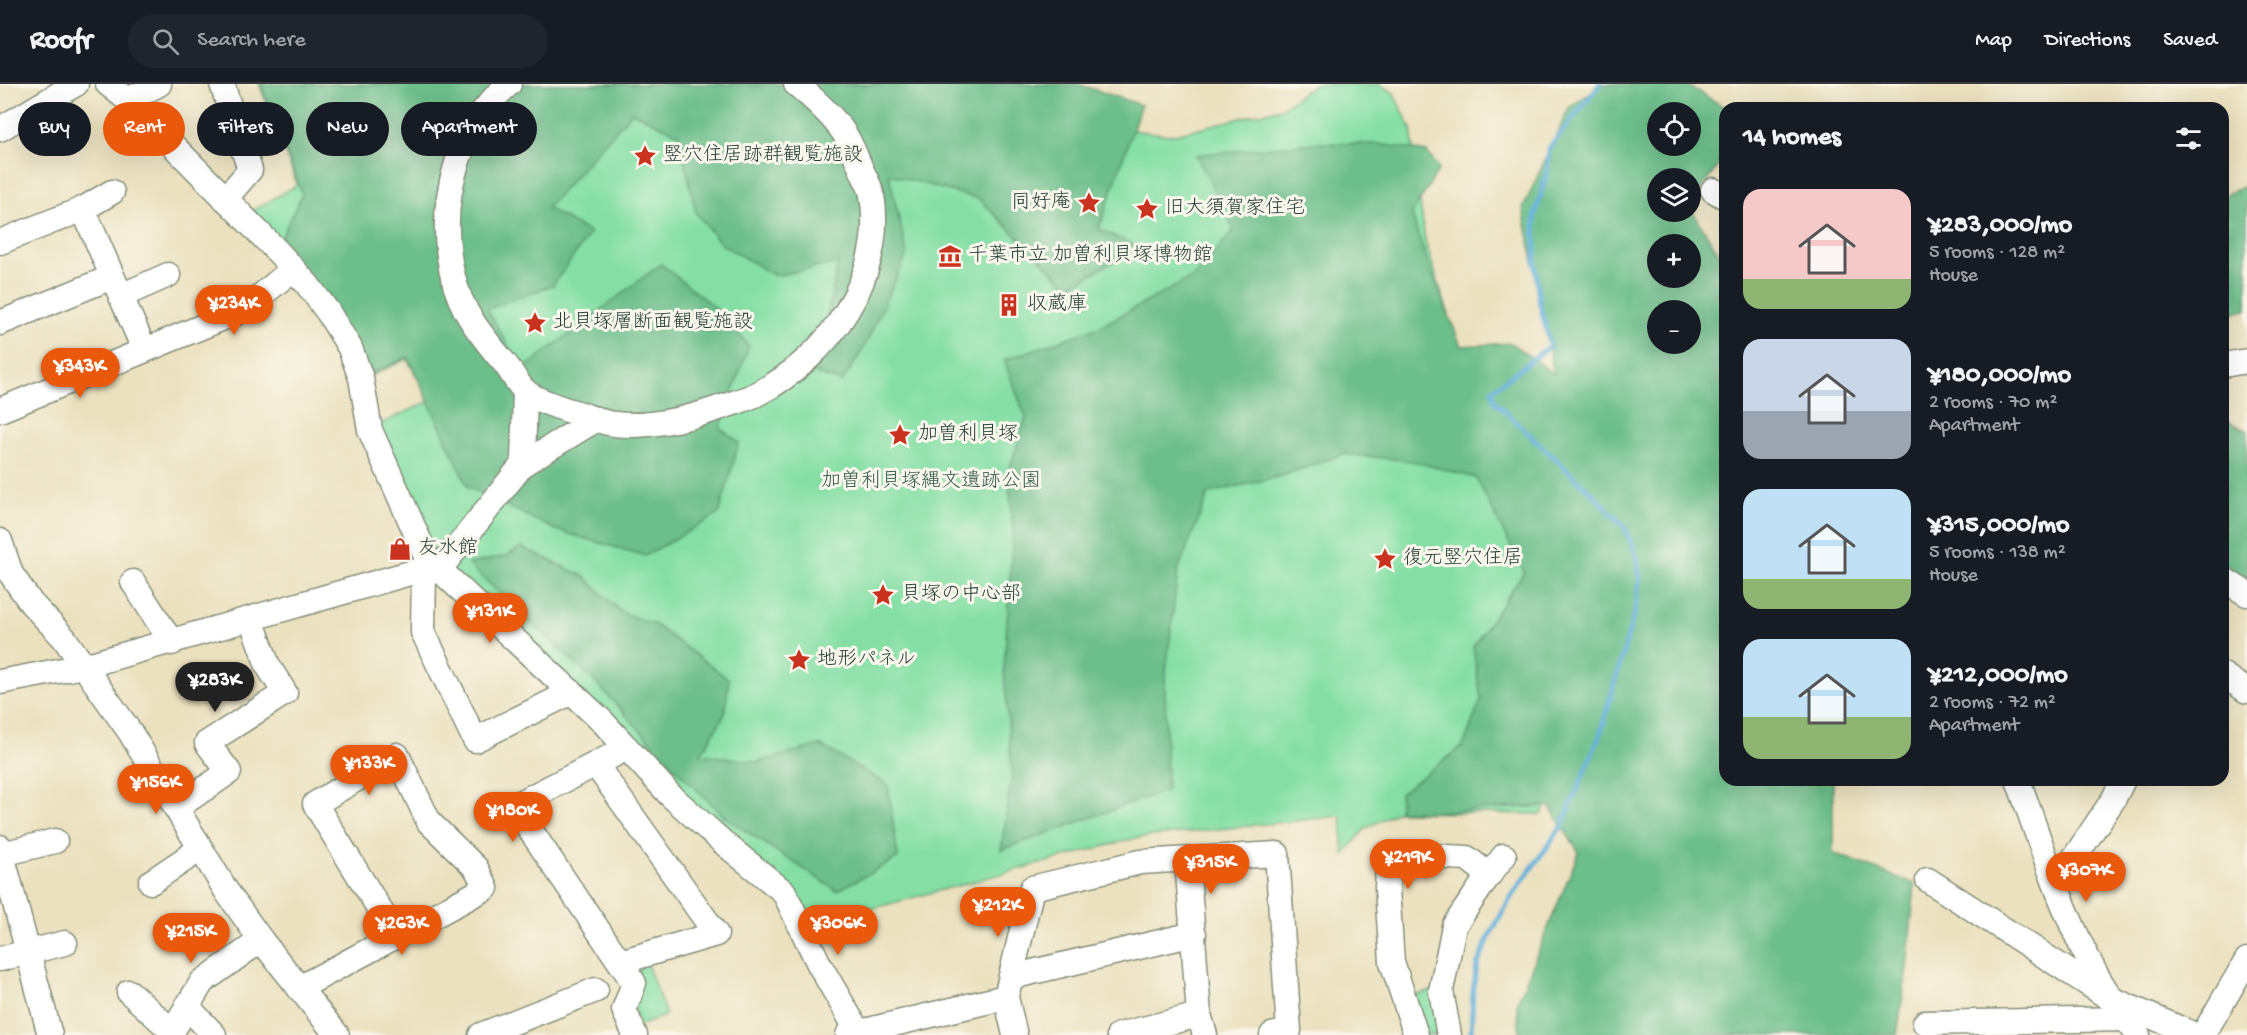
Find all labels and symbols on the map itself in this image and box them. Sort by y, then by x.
place icon: 竪穴住居跡群観覧施設 [632,143,658,169]
place label: 竪穴住居跡群観覧施設 [663,143,863,168]
place label: 同好庵 [1011,190,1071,215]
place icon: 同好庵 [1076,190,1102,216]
place icon: 旧大須賀家住宅 [1134,196,1160,222]
place label: 旧大須賀家住宅 [1165,196,1305,221]
museum icon: 千葉市立 加曽利貝塚博物館 [937,243,963,269]
place label: 千葉市立 加曽利貝塚博物館 [968,243,1213,268]
pin: ¥234K [192,285,276,336]
building icon: 収蔵庫 [996,292,1022,318]
place label: 収蔵庫 [1027,292,1087,317]
place icon: 北貝塚層断面観覧施設 [522,310,548,336]
place label: 北貝塚層断面観覧施設 [553,310,753,335]
pin: ¥343K [38,348,122,399]
place icon: 加曽利貝塚 [887,422,913,448]
place label: 加曽利貝塚 [918,422,1018,447]
park label: 加曽利貝塚縄文遺跡公園 [821,469,1041,494]
shop icon: 友水館 [387,536,413,562]
place label: 友水館 [418,536,478,561]
place icon: 復元竪穴住居 [1372,546,1398,572]
place label: 復元竪穴住居 [1403,546,1523,571]
place icon: 貝塚の中心部 [870,582,896,608]
place label: 貝塚の中心部 [901,582,1021,607]
pin: ¥131K [448,593,532,644]
place icon: 地形パネル [786,647,812,673]
place label: 地形パネル [817,648,916,672]
pin: ¥283K [173,662,257,713]
pin: ¥133K [327,745,411,796]
pin: ¥156K [114,764,198,815]
pin: ¥180K [471,792,555,843]
pin: ¥219K [1366,839,1450,890]
pin: ¥315K [1169,844,1253,895]
pin: ¥307K [2044,852,2128,903]
pin: ¥212K [956,887,1040,938]
pin: ¥263K [360,905,444,956]
pin: ¥306K [796,905,880,956]
pin: ¥215K [149,913,233,964]

